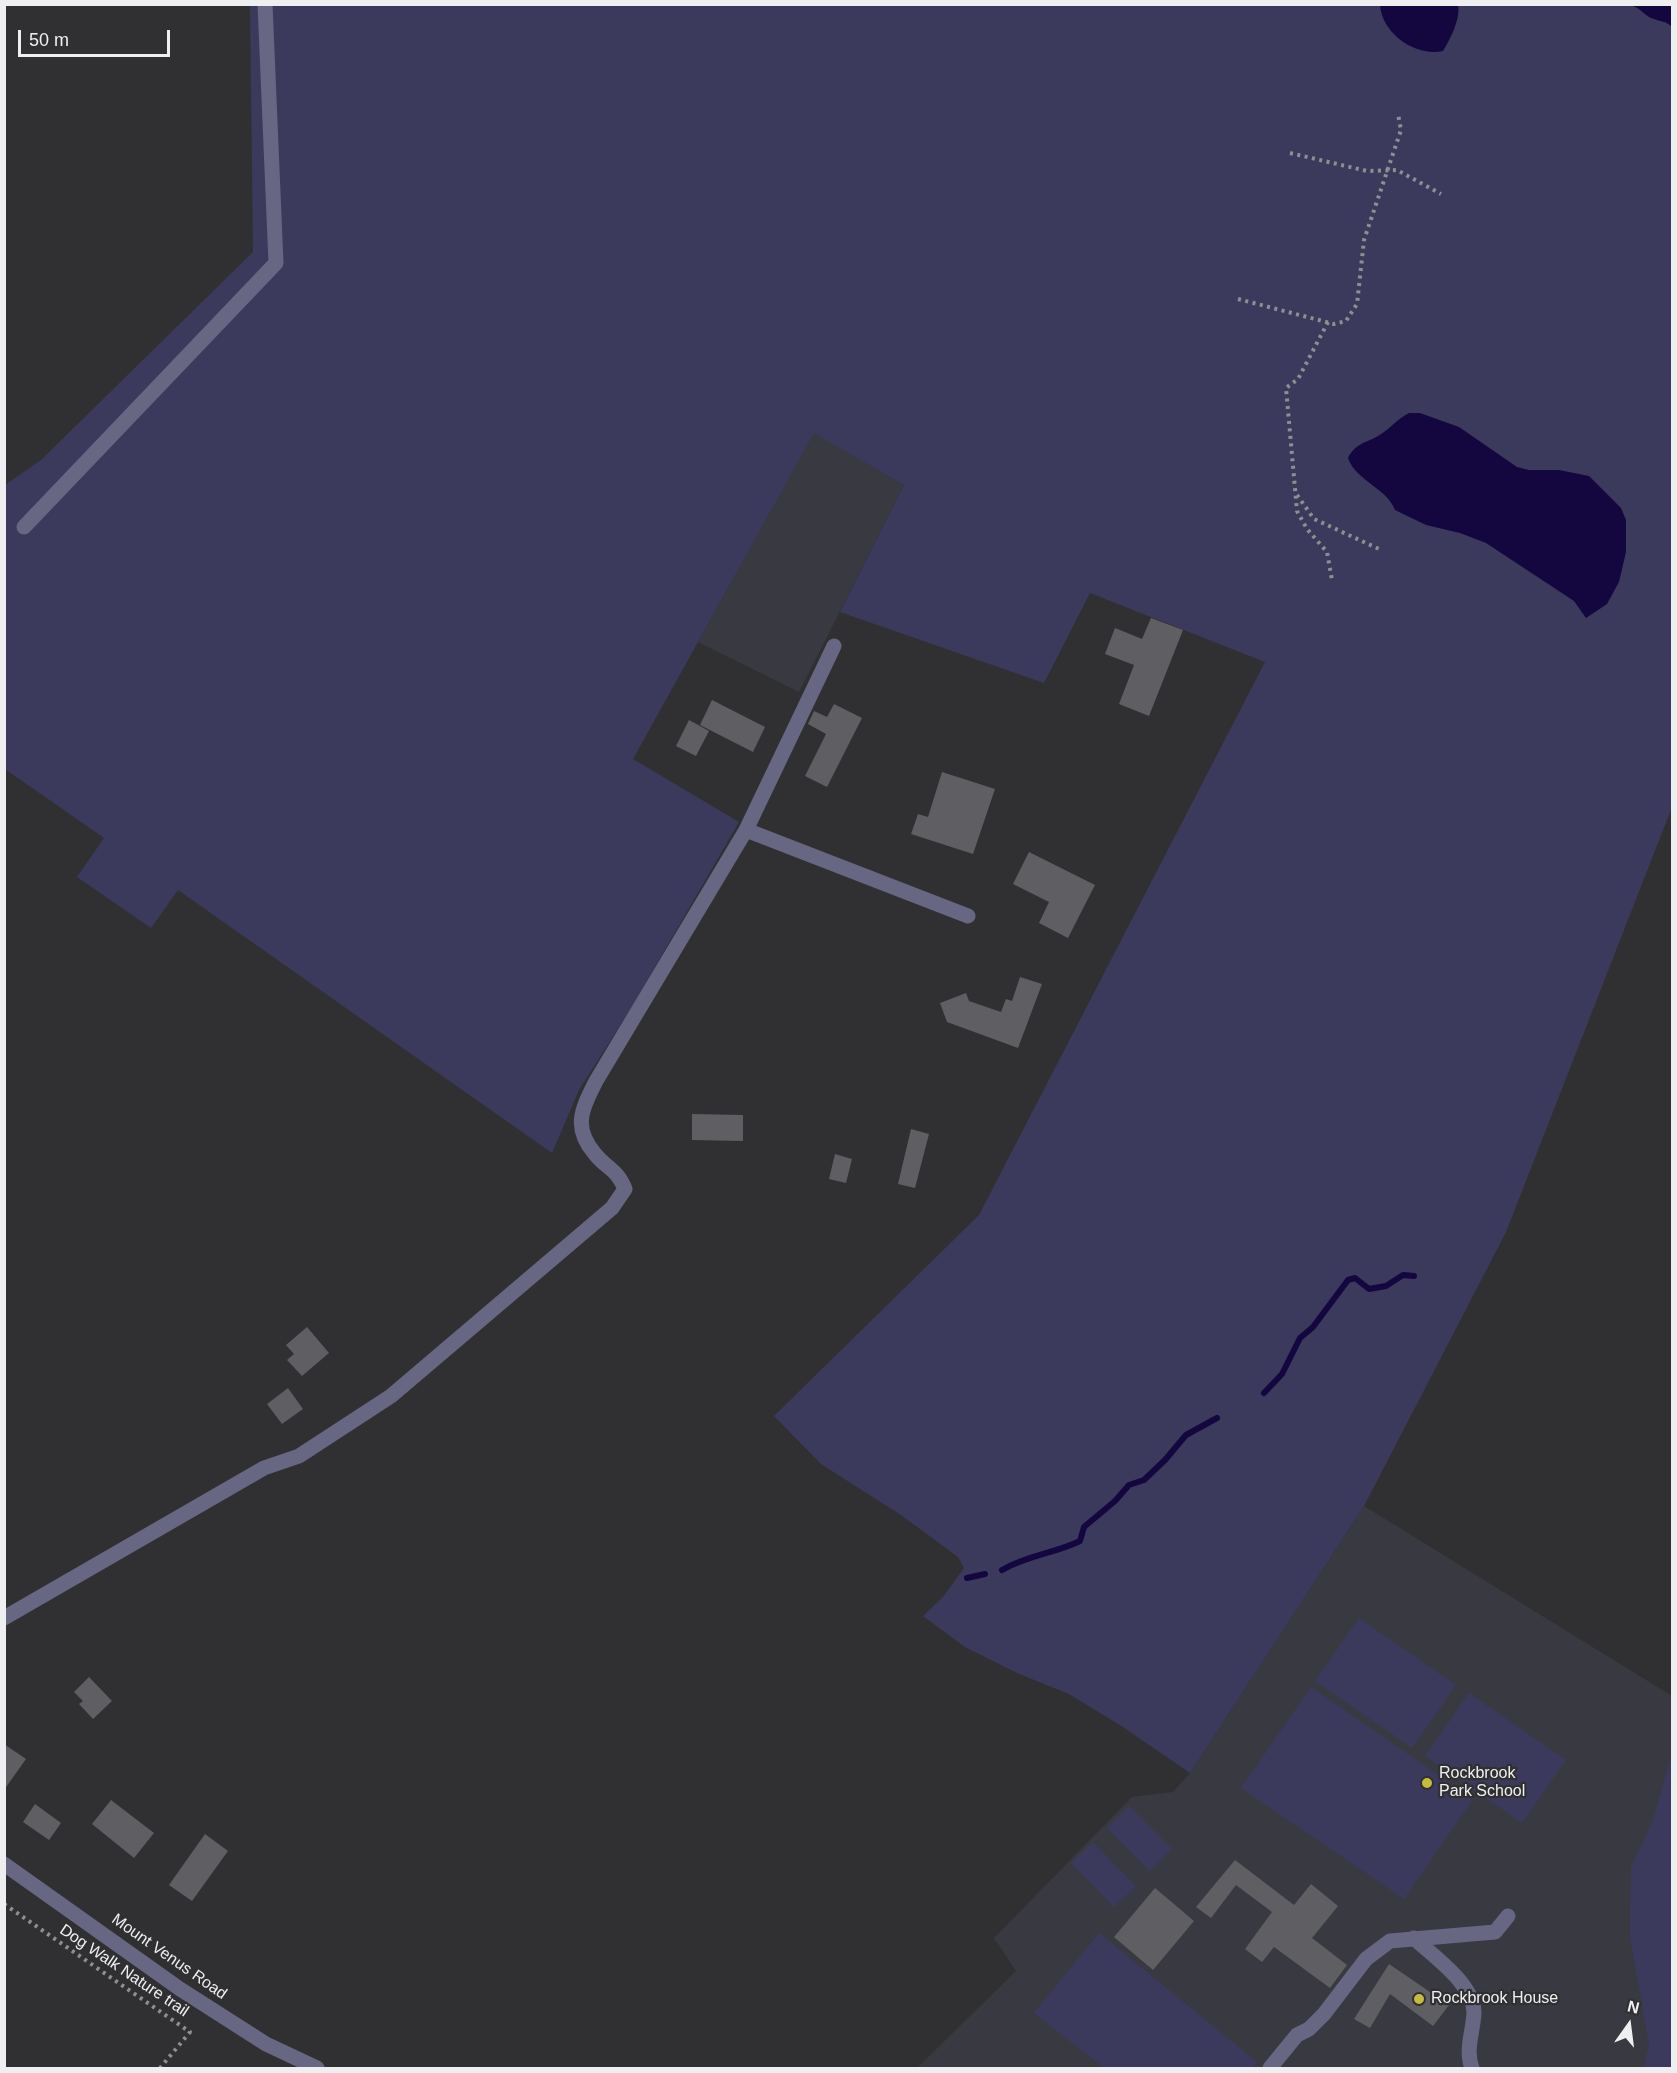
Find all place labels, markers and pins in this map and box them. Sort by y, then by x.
place label: Rockbrook Park School [1439,1764,1525,1802]
marker: Rockbrook Park School [1420,1776,1434,1790]
place label: Rockbrook House [1431,1989,1558,2009]
marker: Rockbrook House [1412,1992,1426,2006]

